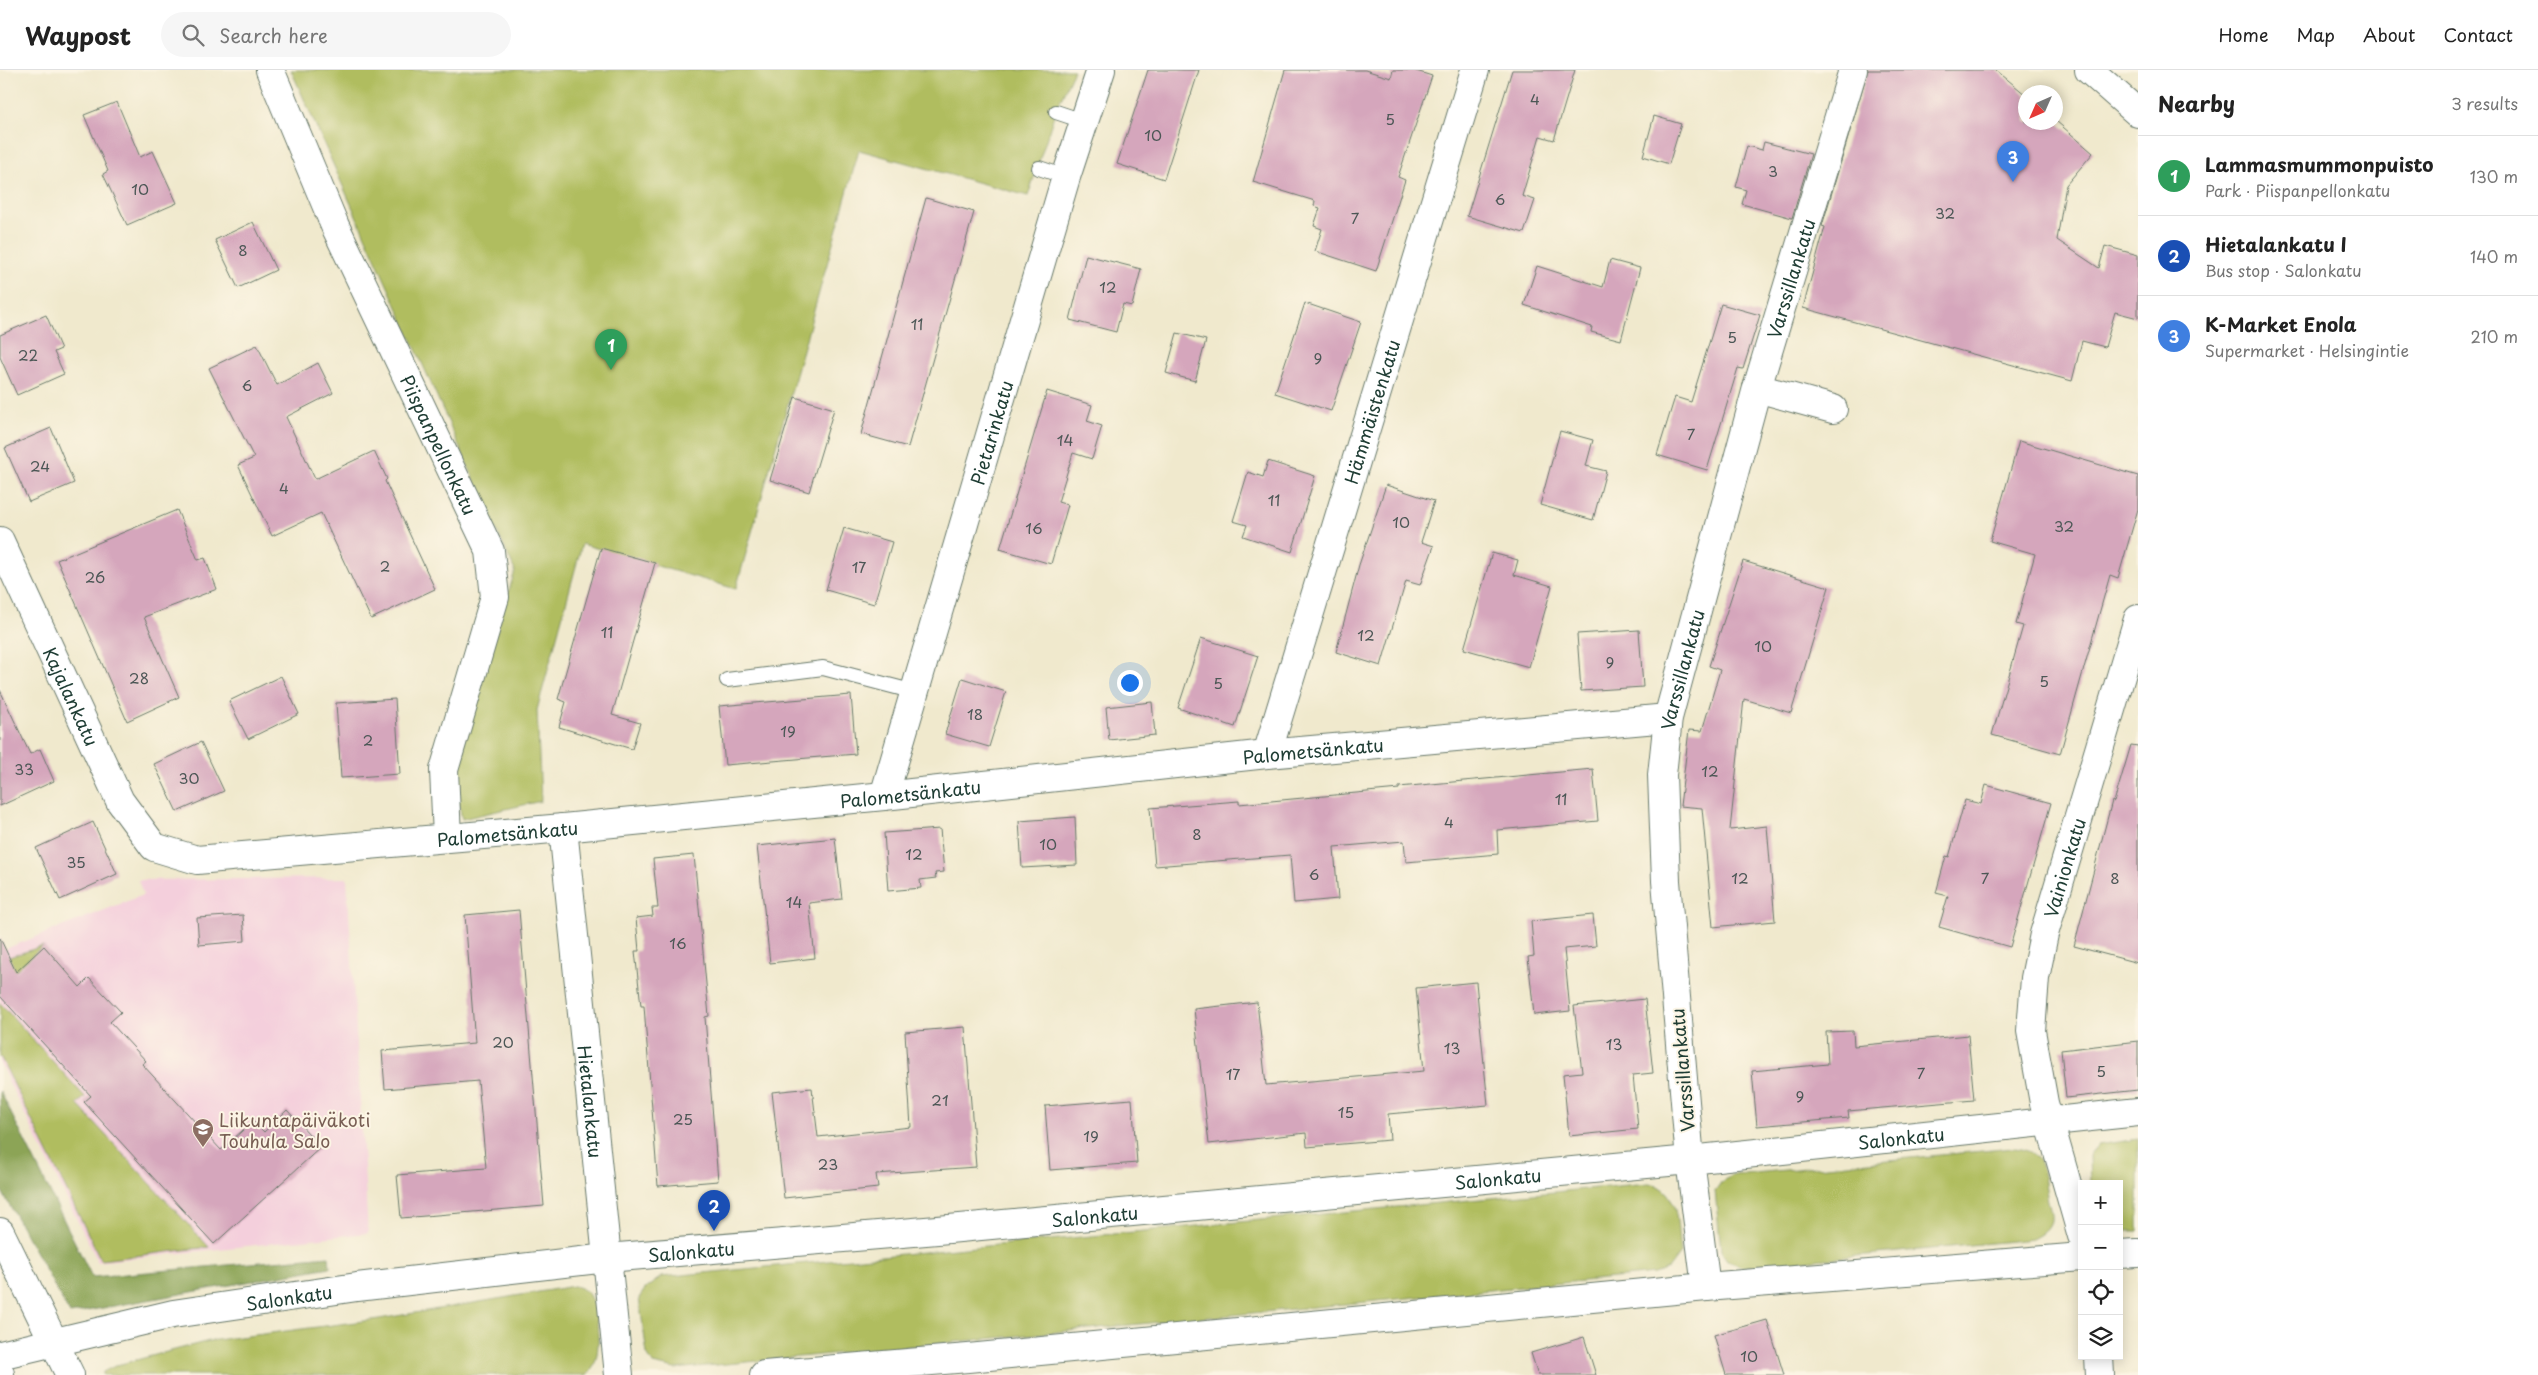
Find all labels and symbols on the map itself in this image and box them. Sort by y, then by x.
north arrow [2018,85,2063,130]
house number: 4 [1530,87,1540,110]
house number: 5 [1385,107,1395,130]
house number: 10 [1144,123,1162,146]
pin: 3 [1997,141,2029,182]
house number: 3 [1768,159,1778,182]
house number: 10 [131,177,149,200]
house number: 6 [1495,187,1505,210]
house number: 32 [1935,201,1955,224]
house number: 7 [1351,206,1360,229]
street label: Varssillankatu [1759,215,1821,341]
house number: 8 [238,238,248,261]
house number: 12 [1099,275,1117,298]
house number: 11 [911,312,923,335]
house number: 5 [1727,325,1737,348]
pin: 1 [595,329,627,370]
street label: Hämmäistenkatu [1336,336,1406,487]
house number: 22 [18,343,38,366]
house number: 9 [1314,346,1322,369]
street label: Piispanpellonkatu [394,370,484,519]
house number: 6 [242,373,252,396]
street label: Pietarinkatu [963,377,1019,488]
house number: 7 [1687,422,1696,445]
house number: 14 [1057,428,1073,451]
house number: 24 [30,454,50,477]
house number: 4 [279,476,289,499]
house number: 11 [1268,488,1280,511]
house number: 10 [1392,510,1410,533]
house number: 32 [2054,514,2074,537]
house number: 16 [1025,516,1043,539]
house number: 2 [380,554,390,577]
house number: 17 [852,555,866,578]
house number: 26 [85,565,105,588]
street label: Varssillankatu [1653,606,1710,731]
house number: 11 [601,620,613,643]
house number: 12 [1357,623,1375,646]
house number: 10 [1754,634,1772,657]
street label: Kajalankatu [37,643,106,750]
house number: 9 [1606,650,1614,673]
house number: 28 [129,666,149,689]
house number: 5 [2039,669,2049,692]
your location [1117,670,1143,696]
house number: 5 [1213,671,1223,694]
house number: 18 [967,702,983,725]
house number: 19 [780,719,796,742]
house number: 2 [363,728,373,751]
street label: Palometsänkatu [1241,730,1385,770]
house number: 33 [14,757,34,780]
house number: 12 [1701,759,1719,782]
house number: 30 [179,766,199,789]
street label: Palometsänkatu [839,772,982,814]
house number: 11 [1555,787,1567,810]
house number: 4 [1444,810,1454,833]
street label: Palometsänkatu [436,813,579,852]
street label: Vainionkatu [2036,814,2092,921]
house number: 8 [1192,822,1202,845]
house number: 10 [1039,832,1057,855]
house number: 12 [905,842,923,865]
house number: 35 [66,850,86,873]
house number: 6 [1309,862,1319,885]
house number: 12 [1731,866,1749,889]
house number: 7 [1981,866,1990,889]
house number: 8 [2110,866,2120,889]
house number: 14 [786,890,802,913]
house number: 16 [669,931,687,954]
street label: Varssillankatu [1663,1007,1701,1133]
house number: 20 [492,1030,514,1053]
house number: 13 [1606,1032,1622,1055]
house number: 13 [1444,1036,1460,1059]
street label: Hietalankatu [572,1044,610,1159]
house number: 5 [2096,1059,2106,1082]
house number: 7 [1917,1061,1926,1084]
house number: 17 [1226,1062,1240,1085]
house number: 9 [1796,1084,1804,1107]
house number: 21 [931,1088,949,1111]
house number: 15 [1338,1100,1354,1123]
place label: Liikuntapäiväkoti Touhula Salo [219,1106,370,1154]
house number: 25 [673,1107,693,1130]
school or university icon: Liikuntapäiväkoti Touhula Salo [191,1117,215,1148]
street label: Salonkatu [1856,1119,1946,1155]
house number: 19 [1083,1124,1099,1147]
house number: 23 [818,1152,838,1175]
street label: Salonkatu [1453,1160,1543,1195]
pin: 2 [698,1190,730,1231]
street label: Salonkatu [1050,1198,1139,1233]
street label: Salonkatu [647,1234,736,1268]
street label: Salonkatu [244,1277,334,1317]
house number: 10 [1740,1344,1758,1367]

